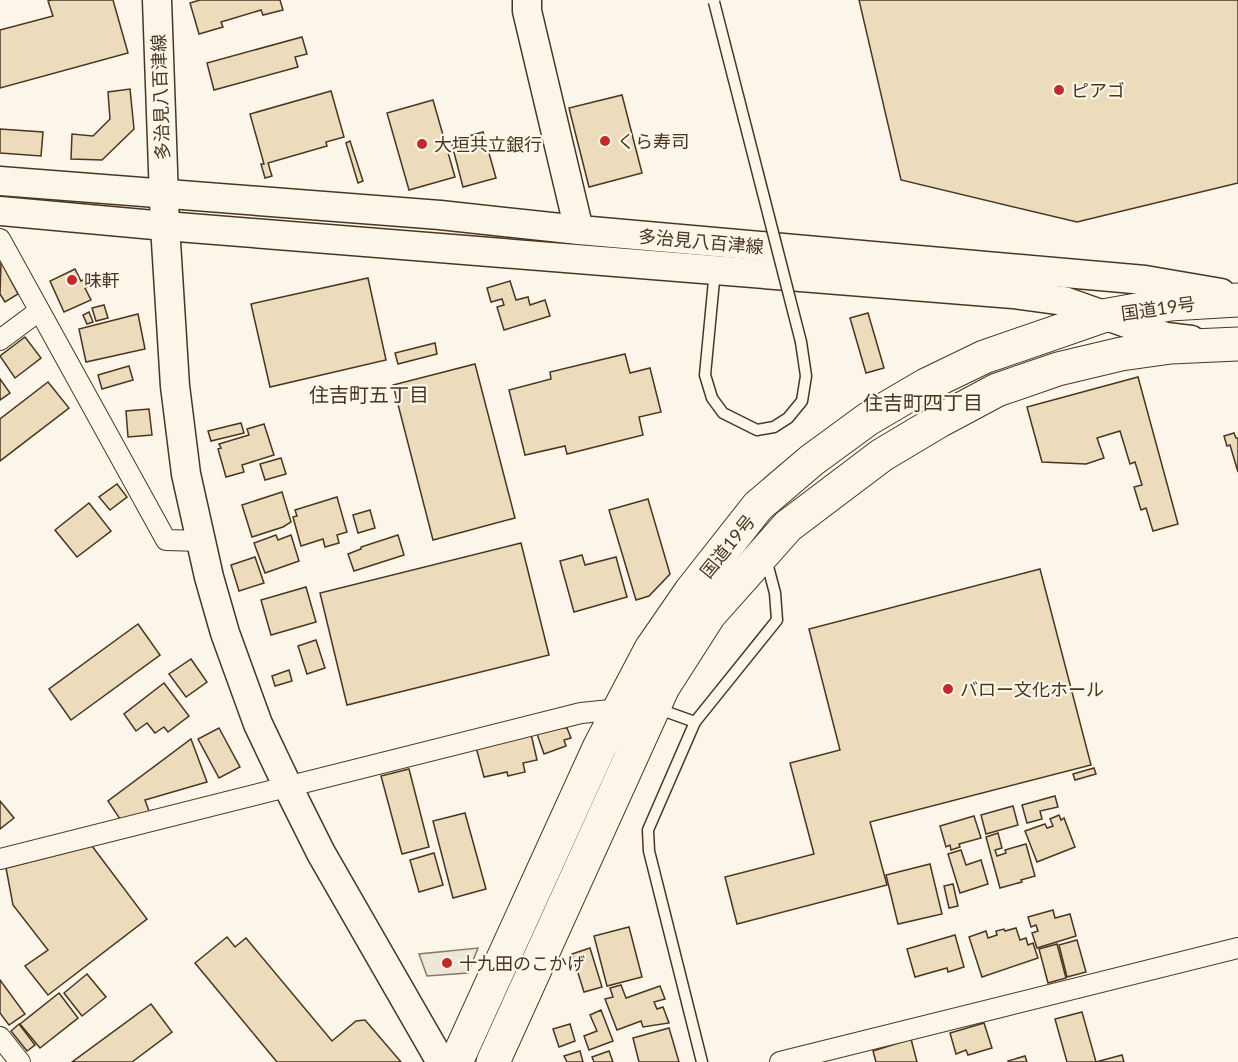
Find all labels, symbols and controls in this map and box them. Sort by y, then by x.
street label: 多治見八百津線 [147,34,173,160]
place label: ピアゴ [1071,79,1125,101]
marker: ピアゴ [1052,83,1066,97]
place label: くら寿司 [617,130,689,152]
place label: 大垣共立銀行 [434,133,542,155]
marker: くら寿司 [598,134,612,148]
marker: 大垣共立銀行 [415,137,429,151]
street label: 多治見八百津線 [637,225,765,257]
place label: 味軒 [84,269,120,291]
marker: 味軒 [65,273,79,287]
street label: 国道19号 [1119,292,1197,324]
district label: 住吉町五丁目 [309,382,429,406]
district label: 住吉町四丁目 [863,390,983,414]
street label: 国道19号 [695,510,759,582]
place label: バロー文化ホール [960,678,1104,700]
marker: バロー文化ホール [941,682,955,696]
place label: 十九田のこかげ [459,952,585,974]
marker: 十九田のこかげ [440,956,454,970]

